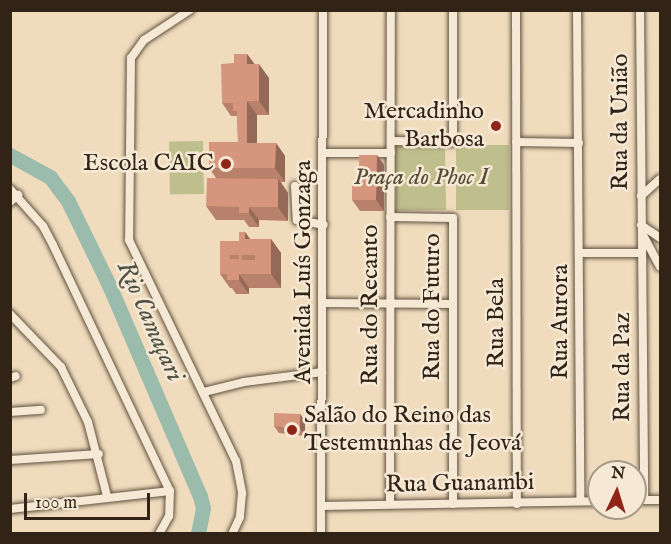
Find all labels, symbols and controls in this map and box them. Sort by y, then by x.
street label: Rua da União [607,54,635,190]
place label: Mercadinho Barbosa [364,98,484,154]
marker: Mercadinho Barbosa [489,119,503,133]
place label: Escola CAIC [83,150,214,178]
marker: Escola CAIC [219,157,233,171]
street label: Avenida Luís Gonzaga [290,160,318,384]
park label: Praça do Phoc I [354,164,488,192]
street label: Rua do Recanto [357,225,385,385]
street label: Rua do Futuro [419,233,447,381]
water label: Rio Camaçari [110,256,190,386]
street label: Rua Aurora [547,264,575,380]
street label: Rua Bela [483,278,511,368]
street label: Rua da Paz [609,312,637,422]
place label: Salão do Reino das Testemunhas de Jeová [304,402,521,458]
marker: Salão do Reino das Testemunhas de Jeová [285,423,299,437]
north arrow [587,460,647,520]
text: N [611,464,626,484]
street label: Rua Guanambi [385,468,535,500]
scale bar [27,481,153,519]
text: 100 m [35,492,77,515]

